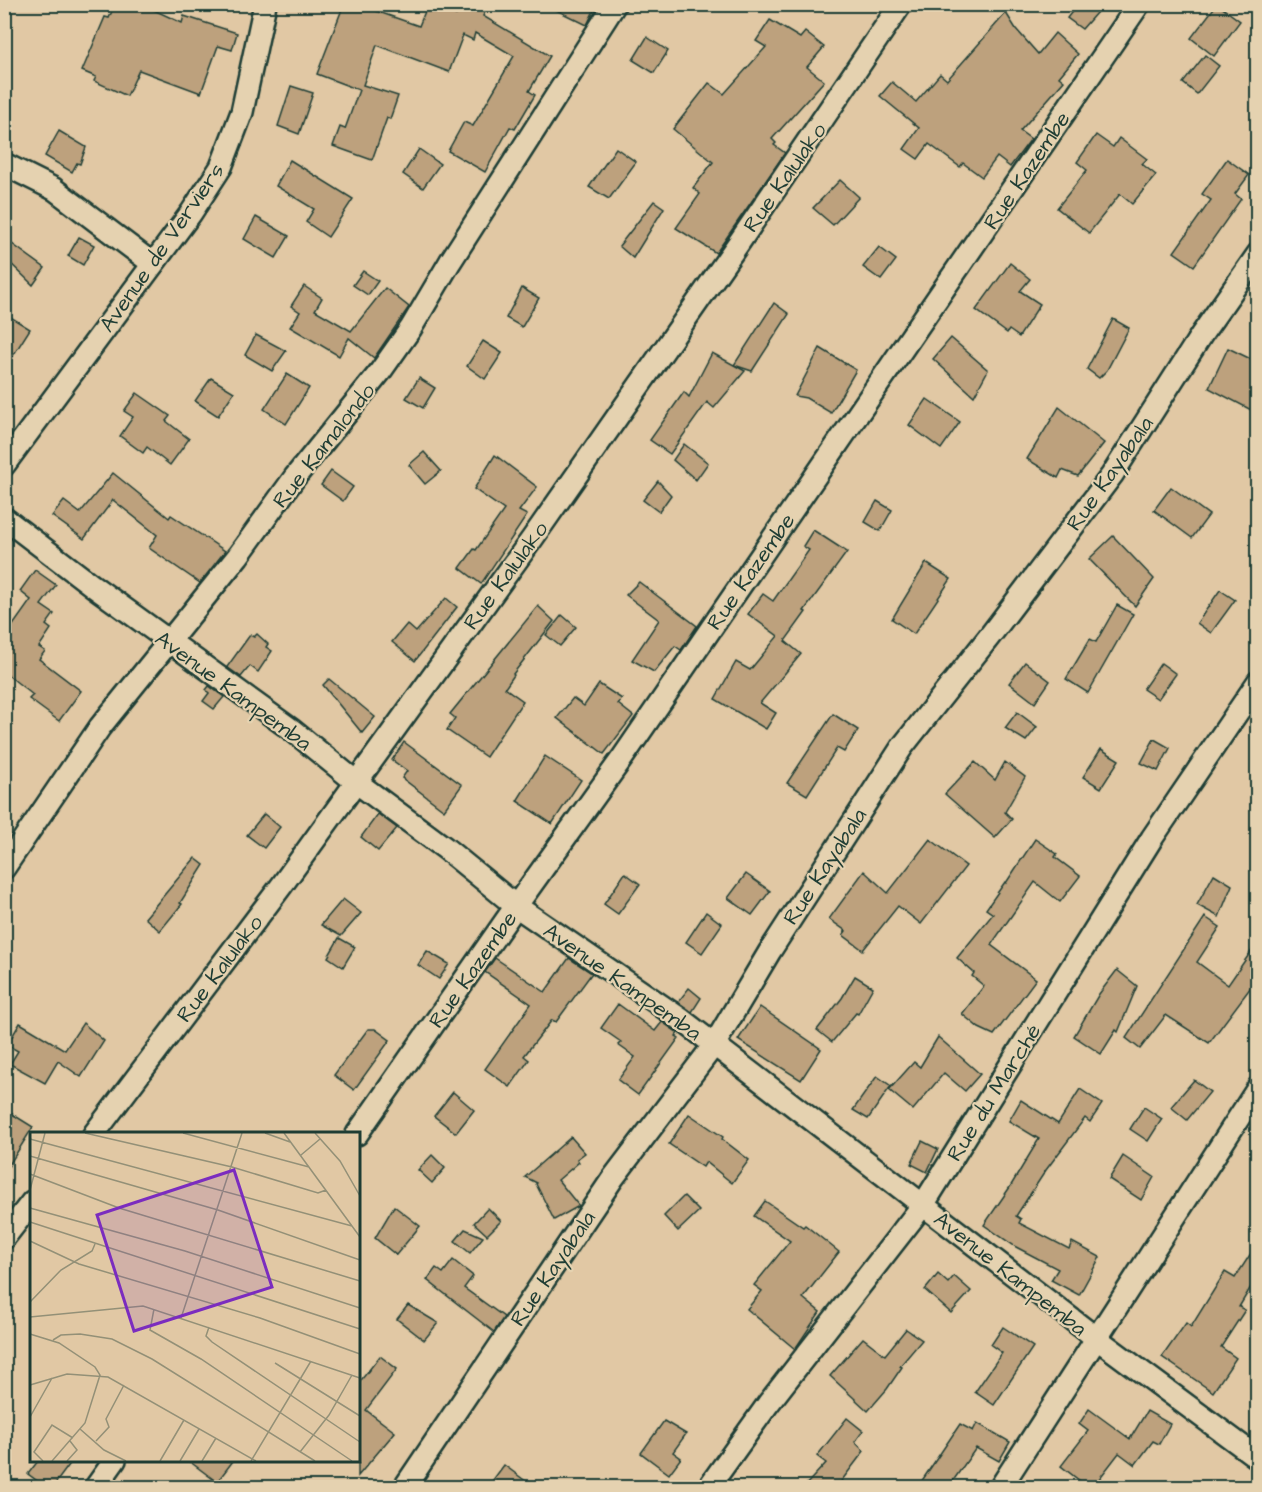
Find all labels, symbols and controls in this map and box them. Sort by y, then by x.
street label: Rue Kazembe [976,106,1078,236]
street label: Rue Kalulako [736,116,835,239]
street label: Avenue de Verviers [92,157,232,339]
street label: Rue Kamalondo [266,376,383,515]
street label: Rue Kayabala [1059,410,1162,538]
street label: Rue Kazembe [699,507,803,637]
street label: Rue Kalulako [456,515,557,636]
street label: Avenue Kampemba [148,624,318,759]
street label: Rue Kayabala [776,802,875,932]
street label: Rue Kazembe [421,905,525,1035]
street label: Rue Kalulako [170,908,271,1029]
street label: Avenue Kampemba [537,916,708,1048]
street label: Rue du Marché [940,1018,1049,1168]
inset map [30,1132,360,1462]
street label: Avenue Kampemba [927,1204,1093,1344]
street label: Rue Kayabala [503,1205,604,1333]

